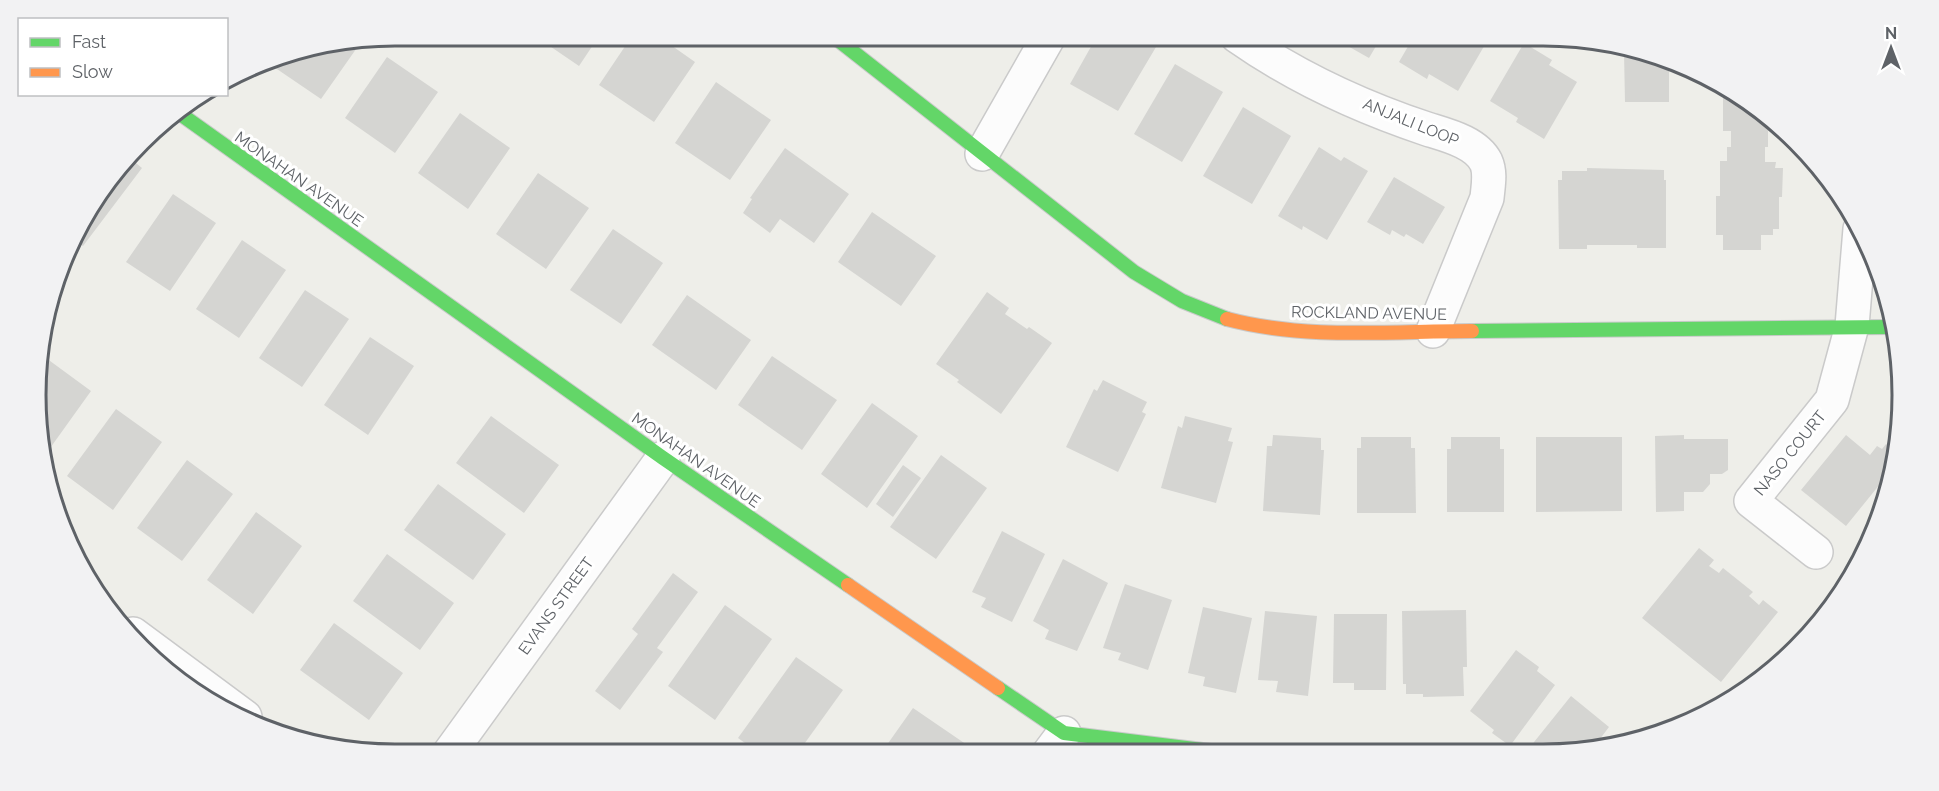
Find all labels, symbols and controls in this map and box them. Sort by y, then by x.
legend [18,18,228,96]
north arrow [1861,18,1921,78]
text: N [1885,24,1897,43]
text: Fast [72,31,106,52]
text: Slow [72,61,113,82]
street label: ANJALI LOOP [1360,94,1462,150]
street label: MONAHAN AVENUE [231,128,367,231]
street label: ROCKLAND AVENUE [1291,302,1447,324]
street label: NASO COURT [1750,406,1830,499]
street label: MONAHAN AVENUE [628,409,764,512]
street label: EVANS STREET [514,553,598,658]

